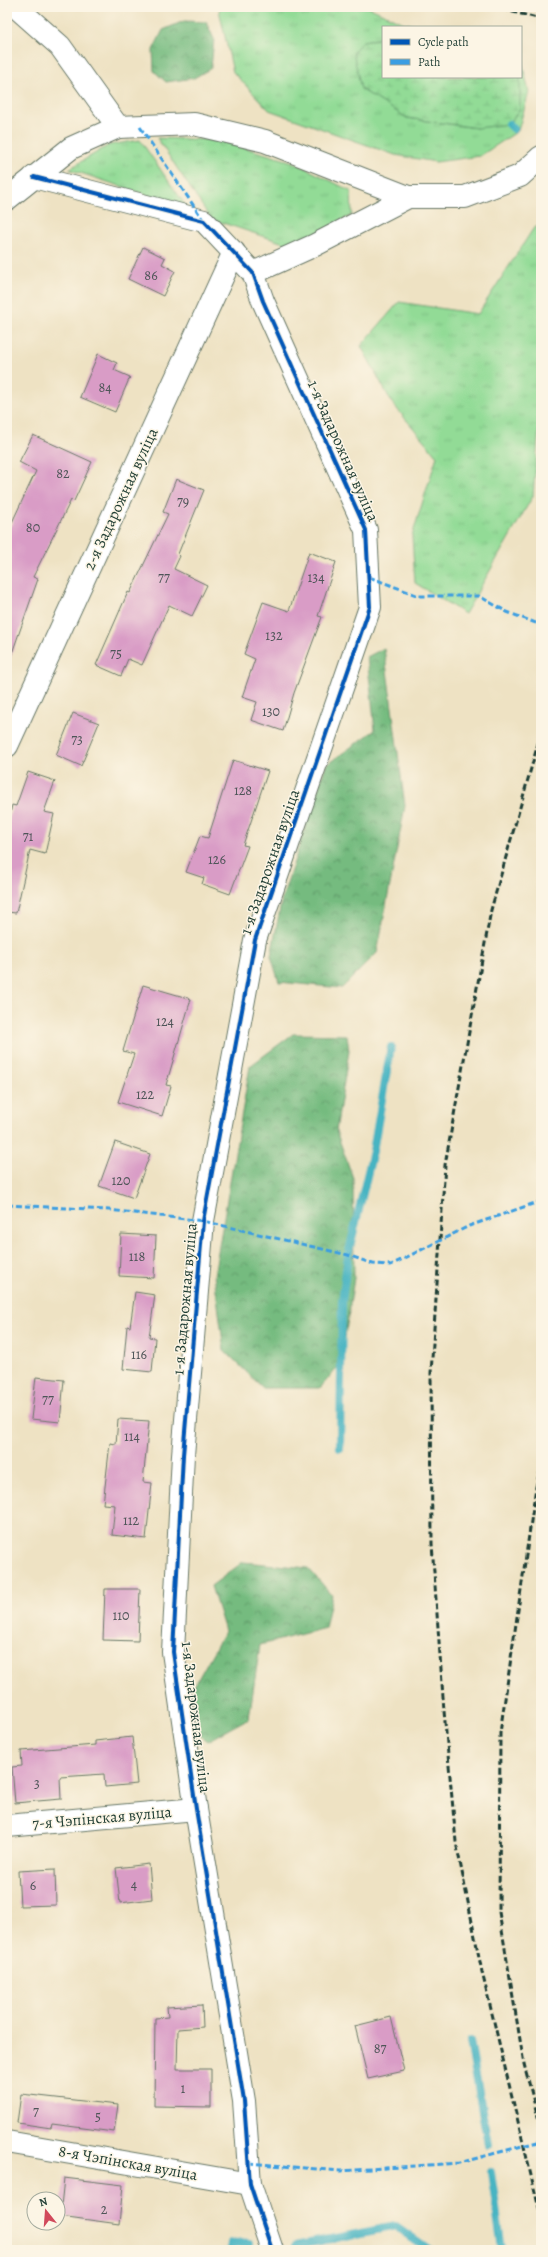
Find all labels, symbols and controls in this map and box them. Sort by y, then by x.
legend [382,26,522,78]
text: Cycle path [418,34,469,50]
text: Path [418,54,441,70]
house number: 86 [144,266,158,285]
street label: 1-я Задарожная вуліца [302,377,384,526]
house number: 84 [98,378,112,397]
street label: 2-я Задарожная вуліца [78,424,164,574]
house number: 82 [56,464,70,483]
house number: 79 [177,492,189,511]
house number: 80 [26,518,40,537]
house number: 77 [158,568,170,587]
house number: 134 [308,568,324,587]
house number: 132 [265,626,283,645]
house number: 75 [110,644,122,663]
house number: 130 [262,702,280,721]
house number: 73 [71,730,83,749]
house number: 128 [234,781,252,800]
street label: 1-я Задарожная вуліца [235,786,305,938]
house number: 71 [23,827,34,846]
house number: 126 [208,850,226,869]
house number: 124 [156,1012,174,1031]
house number: 122 [136,1085,154,1104]
house number: 120 [112,1171,130,1190]
street label: 1-я Задарожная вуліца [167,1221,203,1376]
house number: 118 [129,1247,145,1266]
house number: 116 [131,1345,147,1364]
house number: 77 [42,1390,54,1409]
house number: 114 [124,1427,140,1446]
house number: 112 [123,1511,139,1530]
house number: 110 [112,1606,130,1625]
street label: 1-я Задарожная вуліца [176,1640,216,1795]
house number: 3 [34,1774,40,1793]
street label: 7-я Чэпінская вуліца [31,1801,173,1835]
house number: 4 [131,1875,137,1894]
house number: 6 [30,1876,36,1895]
house number: 87 [374,2039,386,2058]
house number: 1 [181,2079,186,2098]
house number: 7 [33,2102,39,2121]
house number: 5 [95,2107,101,2126]
street label: 8-я Чэпінская вуліца [57,2140,200,2186]
north arrow [26,2191,66,2231]
text: N [37,2194,49,2210]
house number: 2 [101,2200,108,2219]

